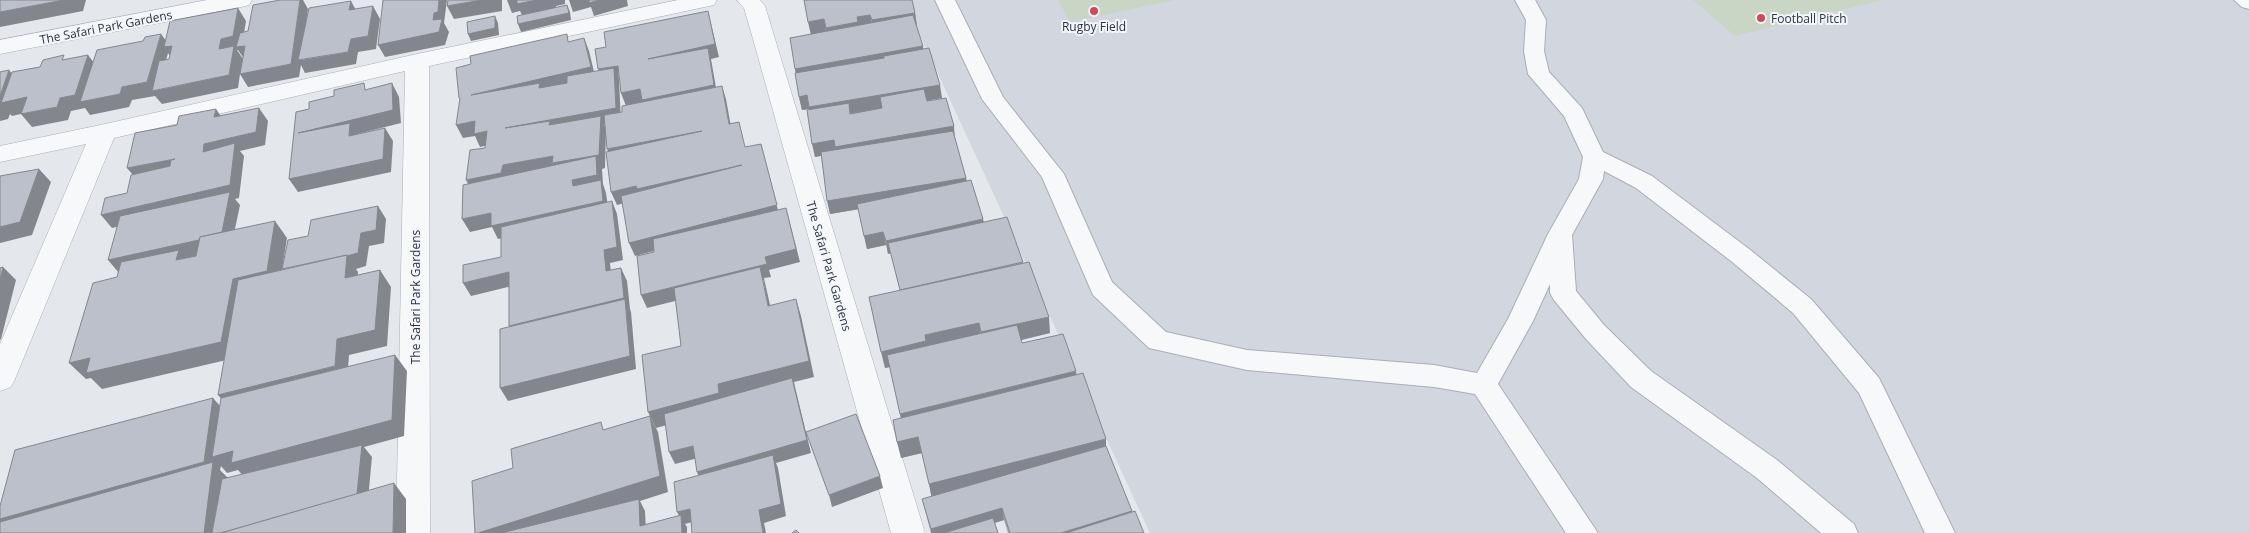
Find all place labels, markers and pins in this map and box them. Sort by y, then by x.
marker: Rugby Field [1088,5,1100,17]
place label: Football Pitch [1771,10,1847,27]
marker: Football Pitch [1755,12,1767,24]
place label: Rugby Field [1062,18,1126,35]

